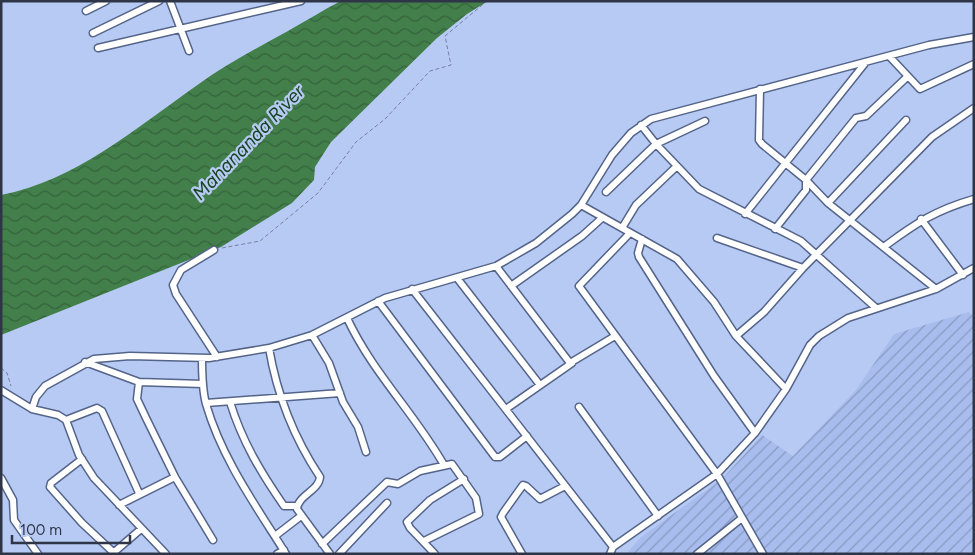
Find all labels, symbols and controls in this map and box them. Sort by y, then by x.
water label: Mahananda River [188,80,310,205]
scale bar [12,512,130,544]
text: 100 m [20,521,62,539]

